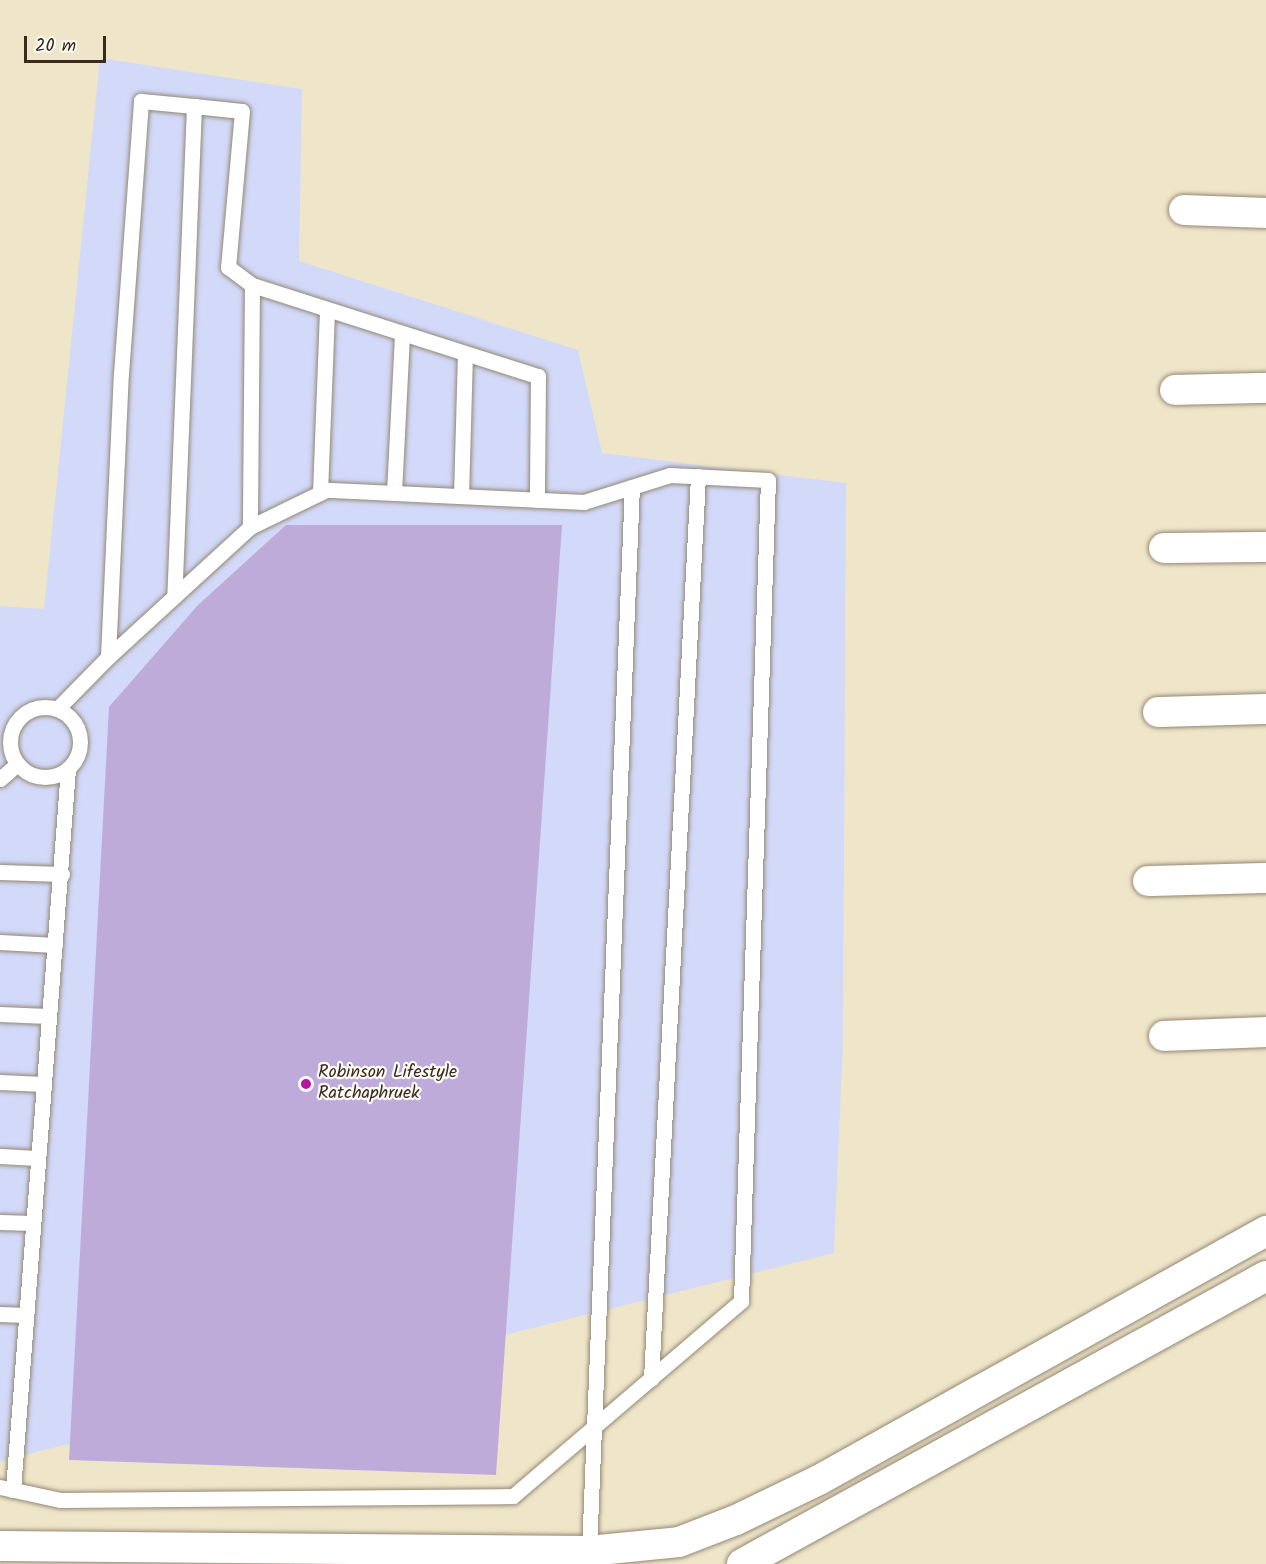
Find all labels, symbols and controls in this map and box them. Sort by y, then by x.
scale bar [27,24,110,62]
text: 20 m [35,32,76,61]
place label: Robinson Lifestyle Ratchaphruek [318,1063,457,1106]
marker: Robinson Lifestyle Ratchaphruek [299,1077,313,1091]

